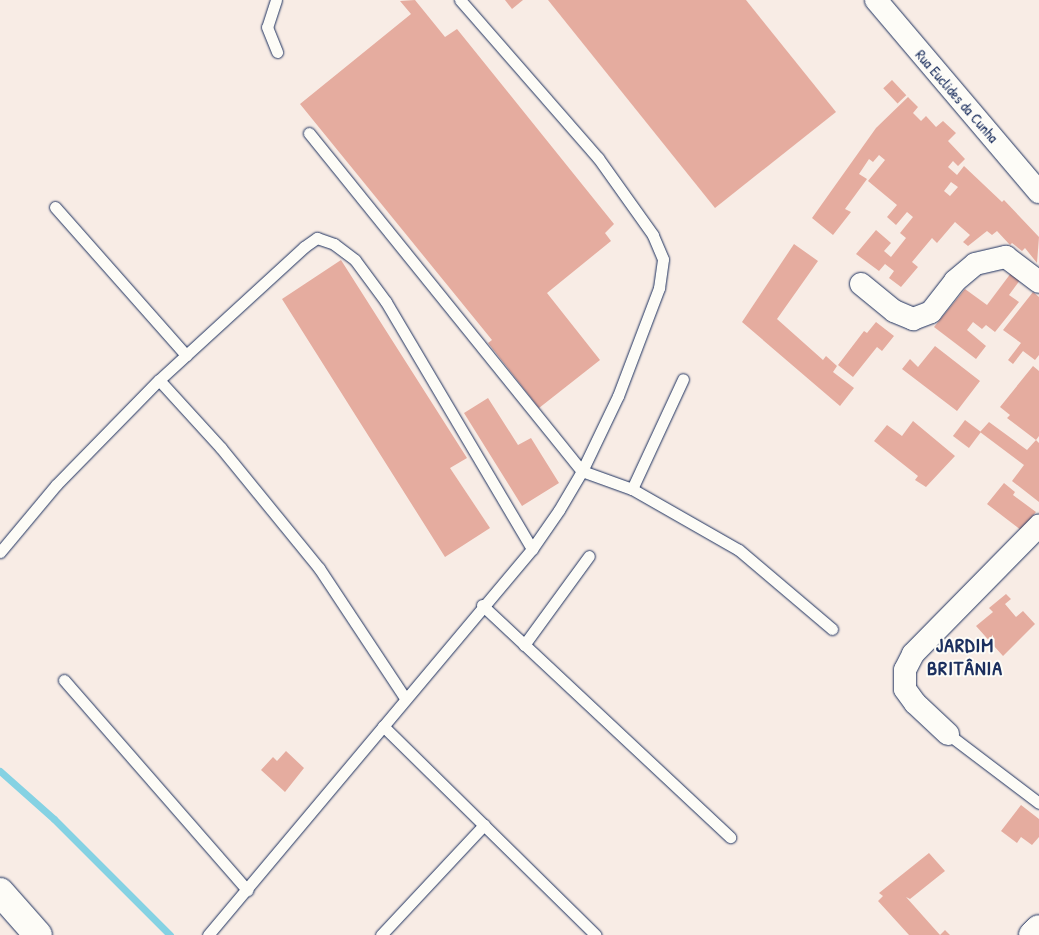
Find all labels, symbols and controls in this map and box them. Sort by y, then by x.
street label: Rua Euclides da Cunha [912,46,1002,146]
district label: JARDIM BRITÂNIA [926,632,1004,679]

